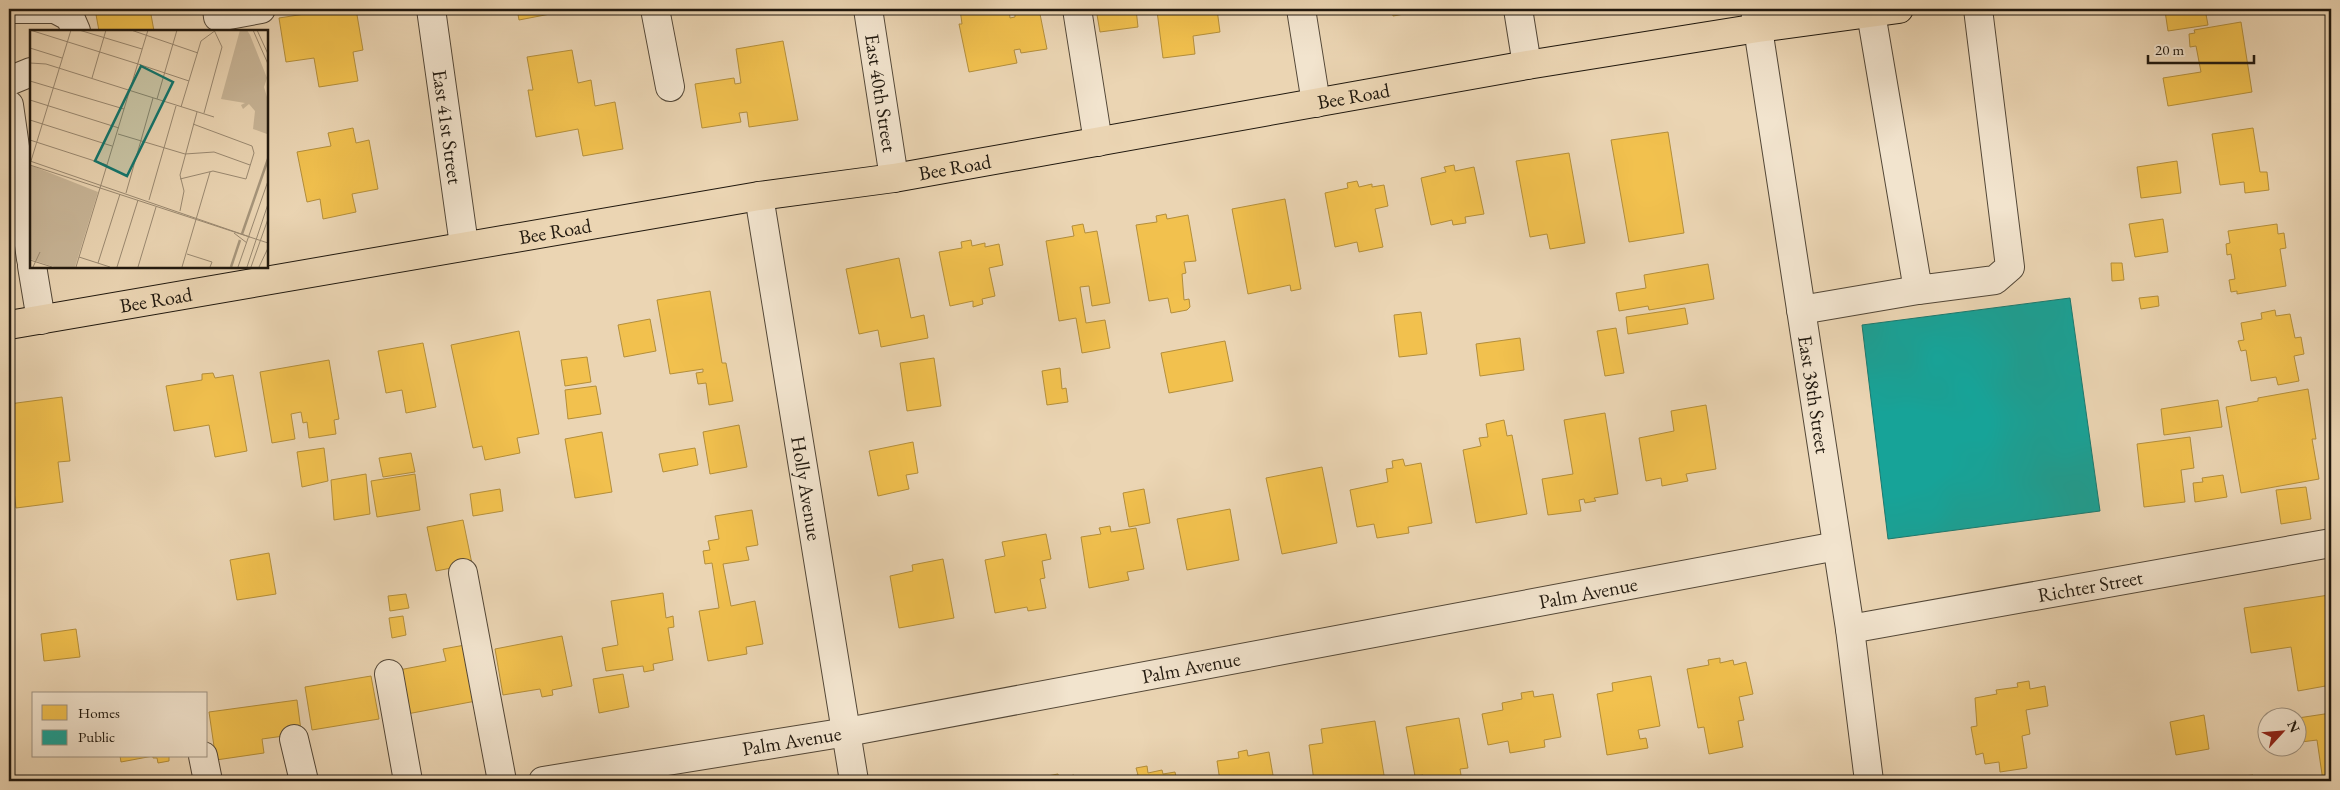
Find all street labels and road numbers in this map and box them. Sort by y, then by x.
street label: East 40th Street [859,32,903,155]
street label: East 41st Street [427,68,468,187]
street label: Bee Road [1315,77,1393,115]
street label: Bee Road [917,148,994,186]
street label: Bee Road [517,212,594,250]
street label: Bee Road [118,281,195,319]
street label: East 38th Street [1792,334,1836,456]
street label: Holly Avenue [785,434,828,543]
street label: Richter Street [2036,564,2146,608]
street label: Palm Avenue [1537,571,1640,615]
street label: Palm Avenue [1140,645,1243,689]
street label: Palm Avenue [740,720,843,762]

